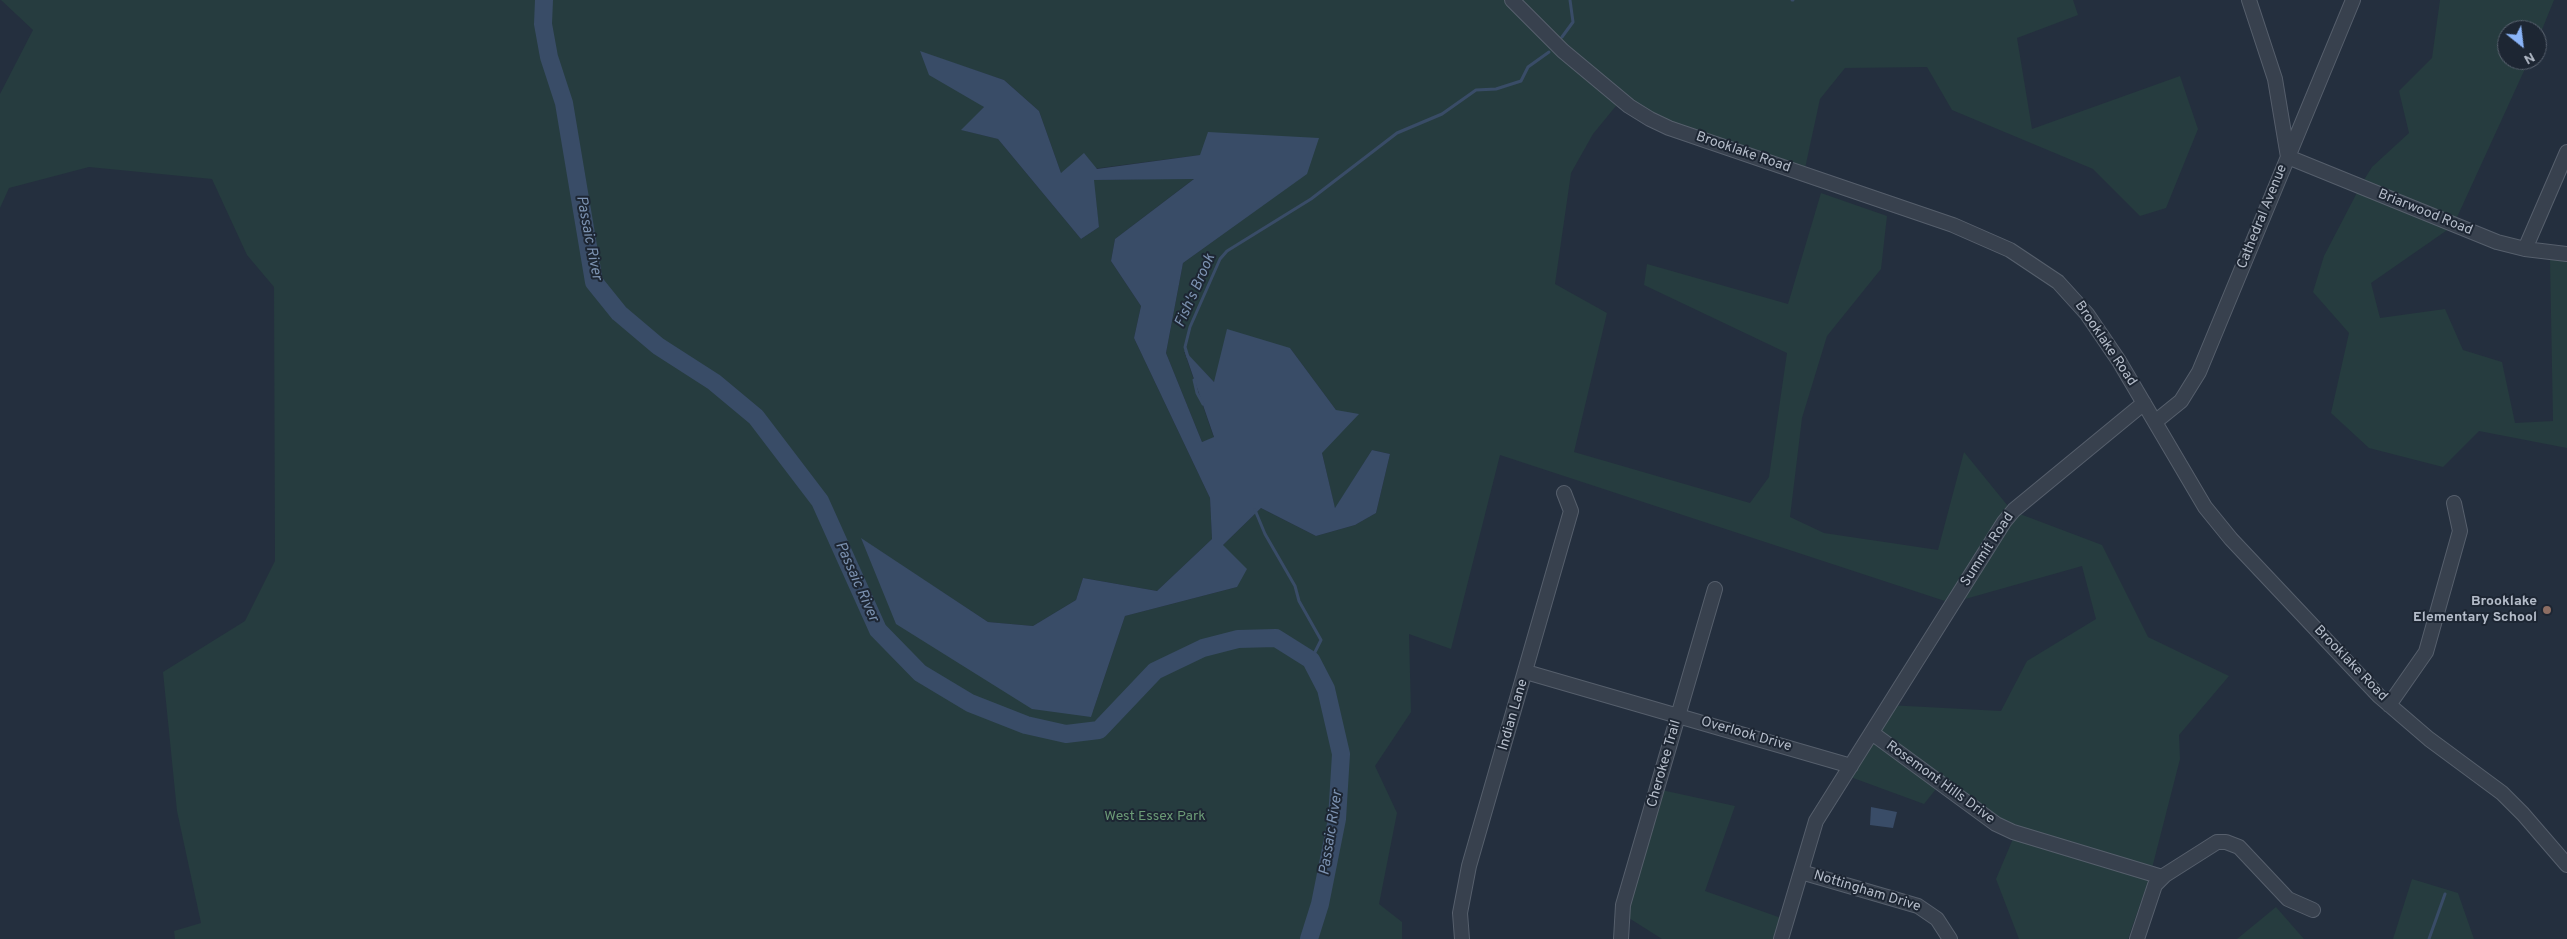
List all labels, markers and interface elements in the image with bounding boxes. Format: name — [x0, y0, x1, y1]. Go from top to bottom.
north arrow — [2497, 20, 2547, 70]
text: N — [2521, 48, 2538, 68]
street label: Brooklake Road — [1694, 129, 1792, 177]
street label: Cathedral Avenue — [2234, 162, 2292, 272]
street label: Briarwood Road — [2375, 186, 2475, 240]
water label: Passaic River — [571, 194, 605, 282]
water label: Fish's Brook — [1172, 252, 1220, 330]
street label: Brooklake Road — [2070, 298, 2140, 390]
street label: Summit Road — [1958, 510, 2018, 590]
water label: Passaic River — [830, 539, 882, 625]
place label: Brooklake Elementary School — [2413, 594, 2537, 626]
marker: Brooklake Elementary School — [2541, 604, 2553, 616]
street label: Brooklake Road — [2310, 623, 2390, 705]
street label: Indian Lane — [1496, 678, 1532, 752]
street label: Overlook Drive — [1699, 714, 1793, 756]
street label: Cherokee Trail — [1645, 718, 1685, 810]
street label: Rosemont Hills Drive — [1882, 738, 1998, 828]
water label: Passaic River — [1316, 789, 1348, 877]
park label: West Essex Park — [1104, 809, 1206, 825]
street label: Nottingham Drive — [1811, 868, 1923, 916]

